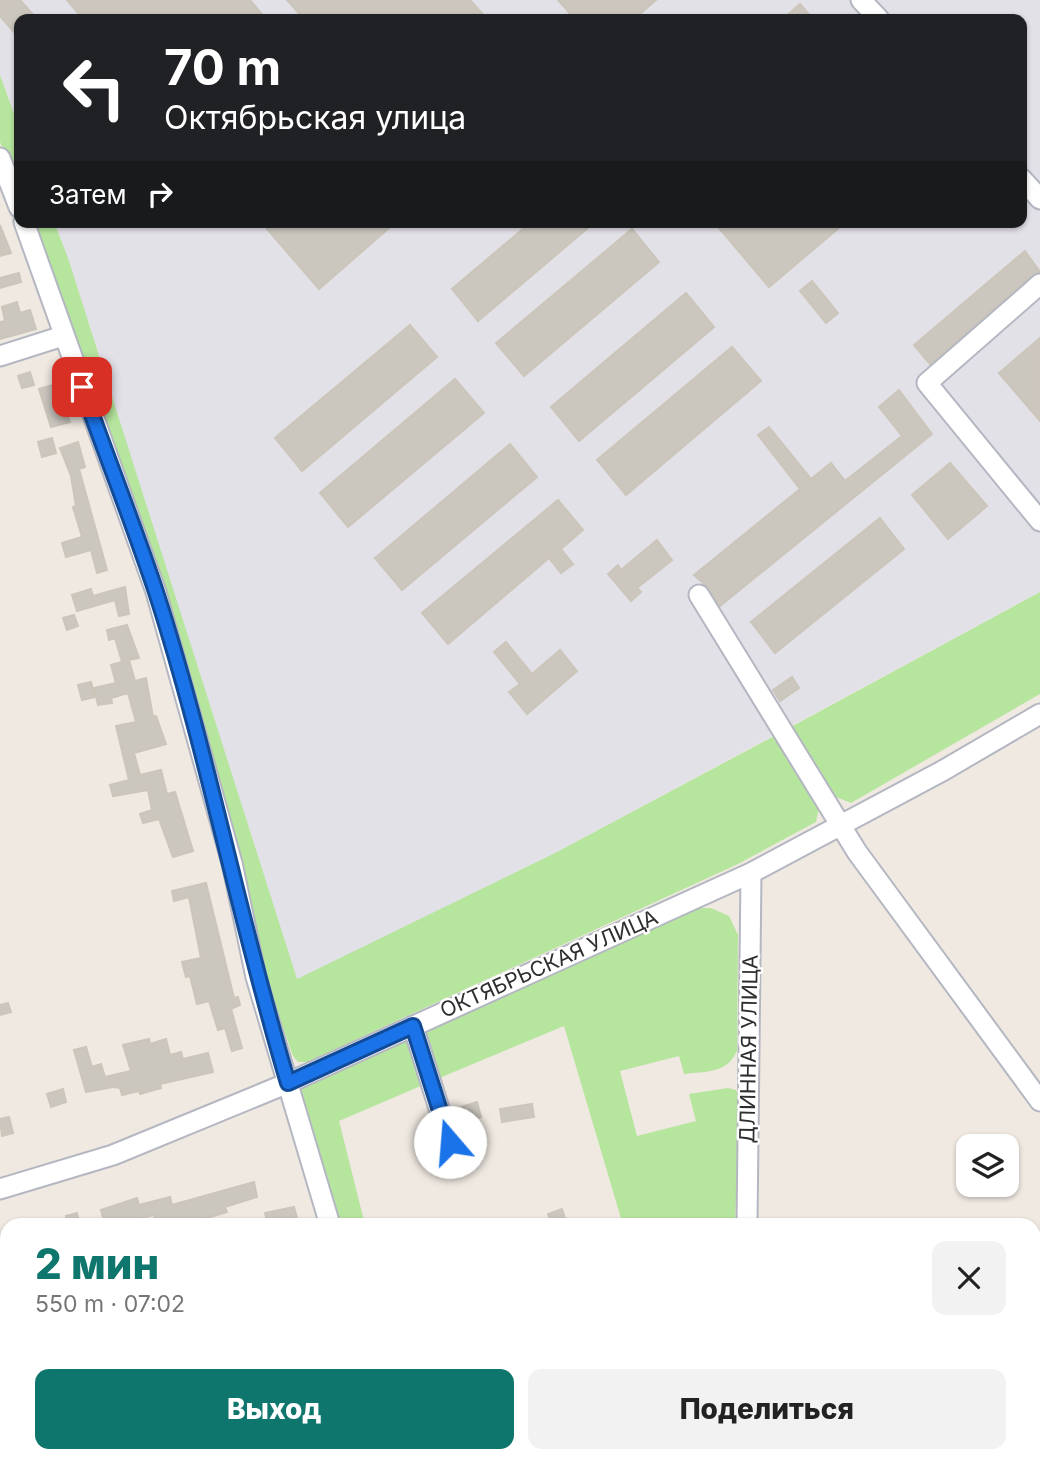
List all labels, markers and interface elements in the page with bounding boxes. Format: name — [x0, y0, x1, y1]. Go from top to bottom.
text: 70 m — [164, 38, 281, 97]
icon: left — [49, 42, 140, 133]
text: Октябрьская улица — [164, 98, 466, 137]
icon: right — [141, 175, 179, 213]
text: Затем — [49, 179, 127, 210]
pin — [52, 357, 112, 417]
icon: arrive — [63, 368, 101, 406]
street label: ОКТЯБРЬСКАЯ УЛИЦА — [436, 904, 661, 1023]
street label: ДЛИННАЯ УЛИЦА — [734, 954, 763, 1144]
position arrow — [413, 1105, 487, 1179]
map controls — [956, 1134, 1019, 1197]
button: layers — [956, 1134, 1019, 1197]
text: 2 мин — [35, 1238, 159, 1289]
button: close — [932, 1241, 1006, 1315]
text: 550 m · 07:02 — [35, 1290, 185, 1318]
button: Выход — [35, 1369, 514, 1449]
button: Поделиться — [528, 1369, 1006, 1449]

